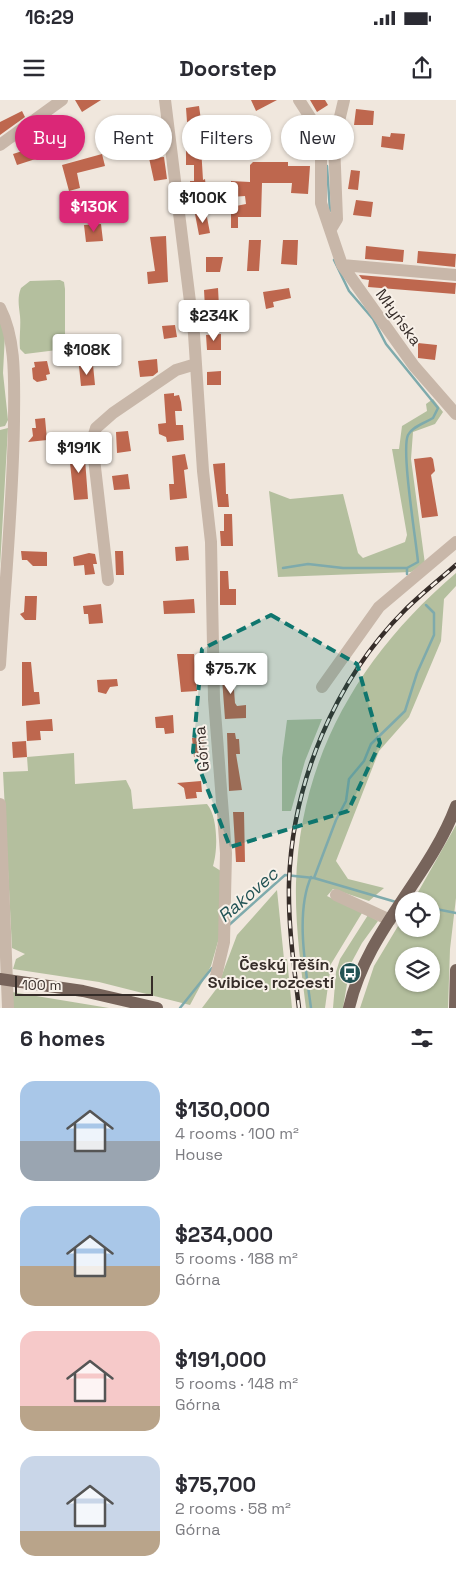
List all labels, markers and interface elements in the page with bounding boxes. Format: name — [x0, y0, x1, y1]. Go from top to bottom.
text: 16:29 — [25, 5, 74, 30]
icon: menu — [20, 54, 48, 82]
text: Doorstep — [179, 54, 277, 82]
icon: share — [408, 54, 436, 82]
chip: Buy — [15, 115, 85, 160]
chip: Rent — [95, 115, 172, 160]
chip: Filters — [182, 115, 271, 160]
chip: New — [281, 115, 354, 160]
pin: $100K — [168, 182, 238, 224]
text: $100K — [179, 187, 227, 208]
pin: $130K — [59, 190, 129, 233]
text: $130K — [70, 196, 118, 217]
street label: Młyńska — [371, 285, 426, 350]
pin: $234K — [179, 300, 249, 342]
text: $234K — [189, 305, 239, 326]
pin: $108K — [52, 334, 122, 376]
text: $108K — [64, 339, 110, 360]
pin: $191K — [44, 432, 114, 474]
text: $191K — [57, 437, 101, 458]
pin: $75.7K — [190, 652, 272, 695]
text: $75.7K — [205, 658, 257, 679]
street label: Górna — [189, 725, 214, 773]
water label: Rakovec — [213, 861, 283, 927]
map controls — [395, 892, 440, 992]
button: locate — [395, 892, 440, 937]
button: layers — [395, 947, 440, 992]
place label: Český Těšín, Svibice, rozcestí — [208, 954, 335, 993]
bus stop icon: Český Těšín, Svibice, rozcestí — [338, 961, 362, 985]
scale bar — [15, 973, 152, 996]
text: 100 m — [22, 976, 61, 994]
icon: filters — [408, 1024, 436, 1052]
text: 6 homes — [20, 1025, 105, 1052]
text: $130,000 — [175, 1096, 270, 1123]
icon: home — [60, 1101, 120, 1161]
text: 4 rooms · 100 m² — [175, 1123, 299, 1144]
text: House — [175, 1144, 223, 1165]
text: $234,000 — [175, 1221, 273, 1248]
icon: home — [60, 1226, 120, 1286]
text: 5 rooms · 188 m² — [175, 1248, 298, 1269]
text: Górna — [175, 1269, 221, 1290]
text: $191,000 — [175, 1346, 266, 1373]
icon: home — [60, 1351, 120, 1411]
text: 5 rooms · 148 m² — [175, 1373, 298, 1394]
text: Górna — [175, 1394, 221, 1415]
text: $75,700 — [175, 1471, 256, 1498]
icon: home — [60, 1476, 120, 1536]
text: 2 rooms · 58 m² — [175, 1498, 291, 1519]
text: Górna — [175, 1519, 221, 1540]

